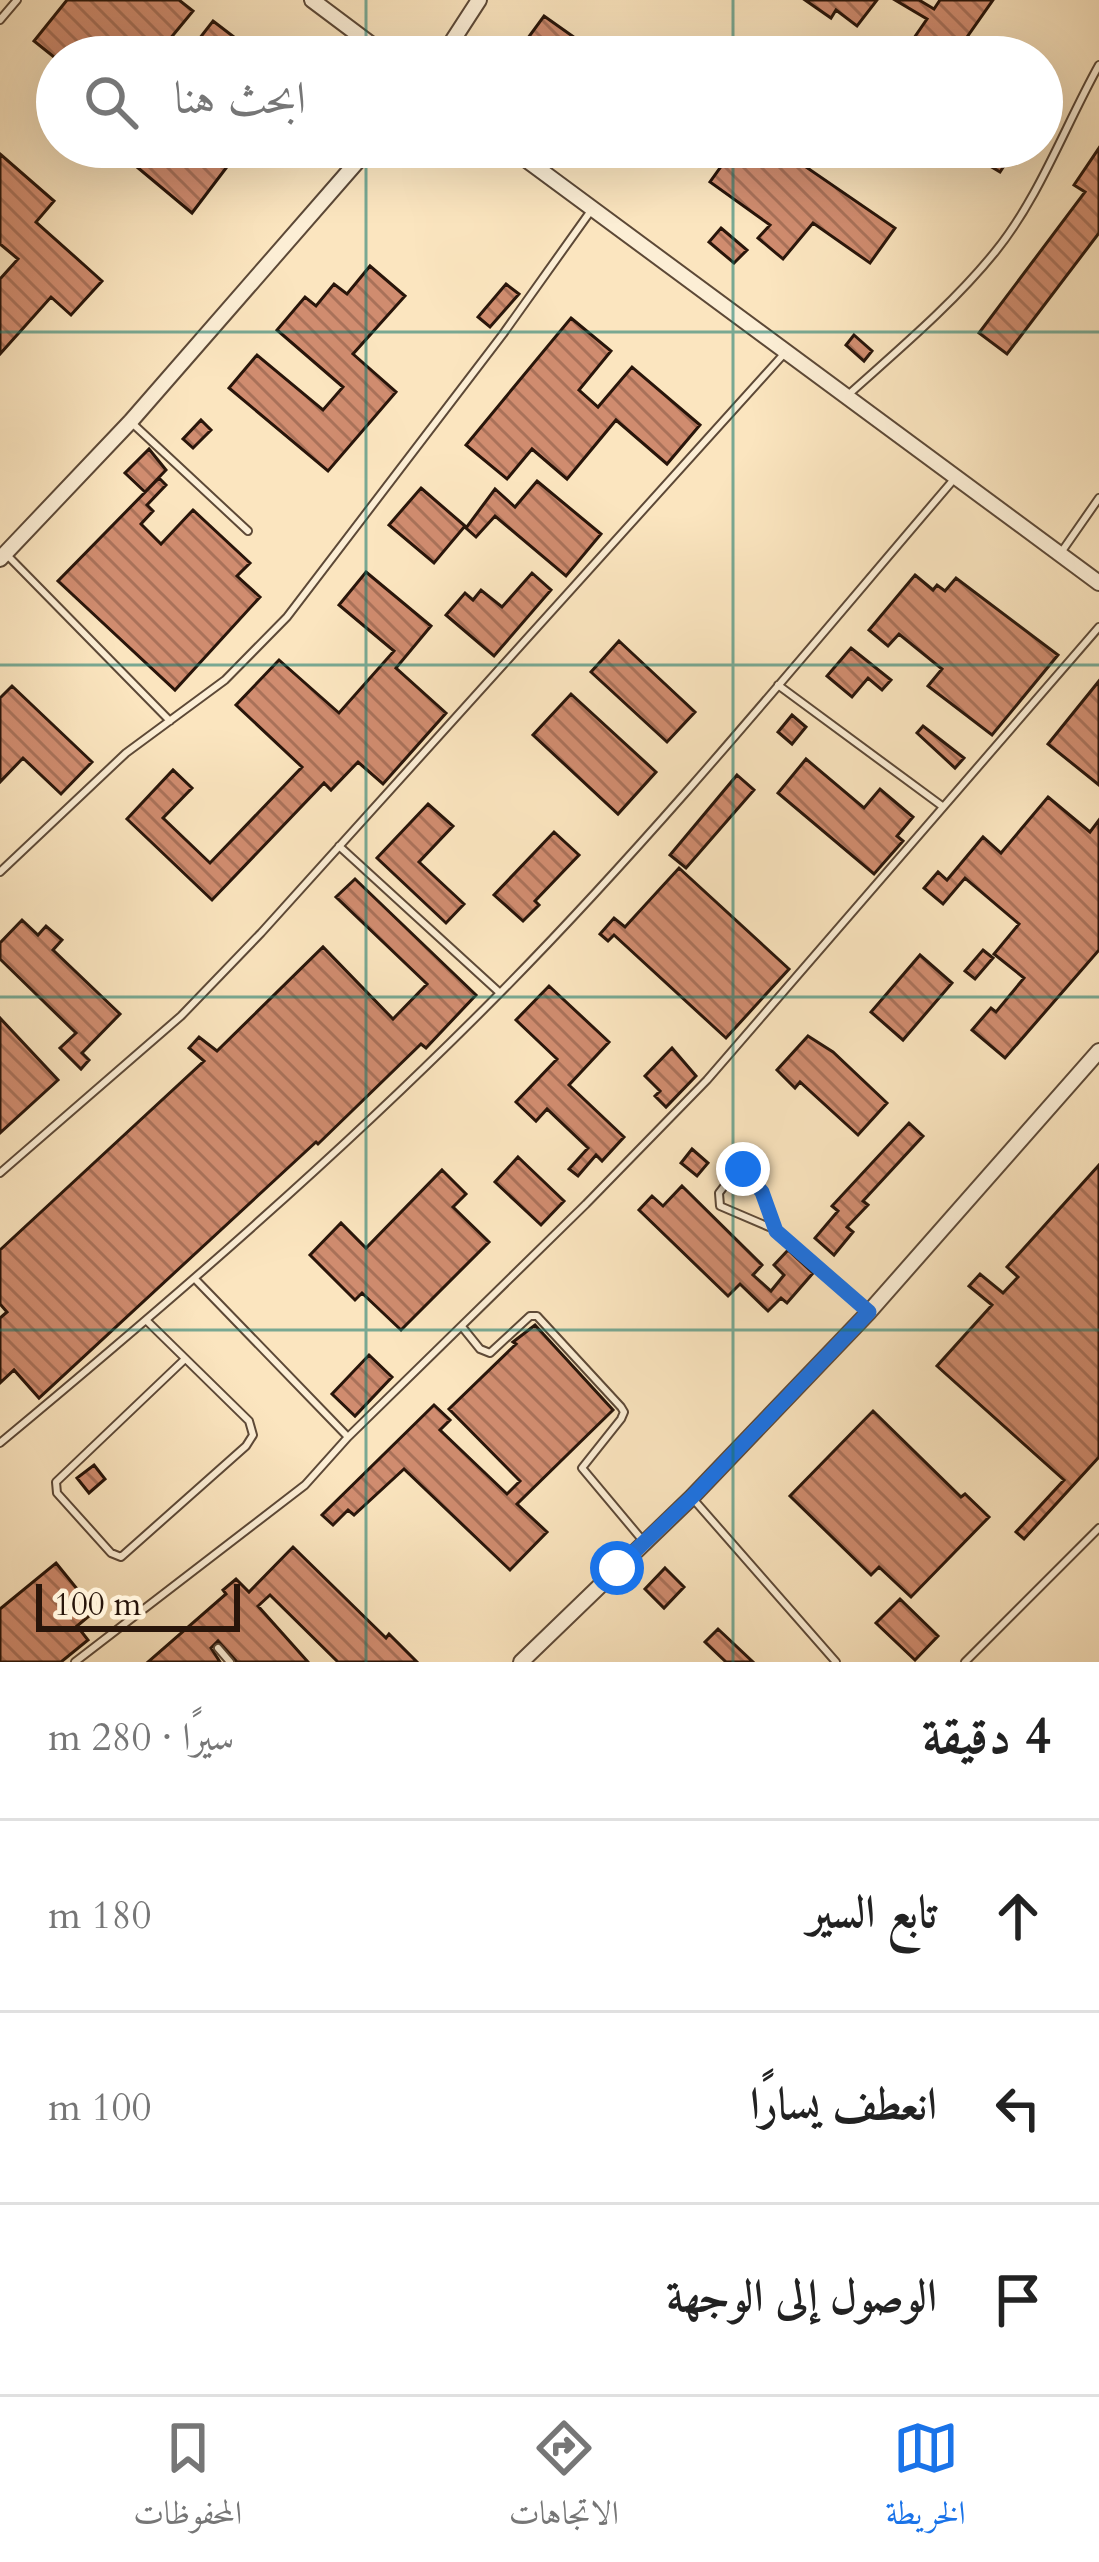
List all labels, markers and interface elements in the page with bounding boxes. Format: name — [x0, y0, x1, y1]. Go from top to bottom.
search box — [36, 36, 1063, 168]
text: ابحث هنا — [174, 68, 306, 129]
icon: search — [78, 69, 144, 135]
route end — [716, 1142, 770, 1196]
route start — [590, 1541, 644, 1595]
scale bar — [36, 1578, 240, 1631]
text: 100 m — [54, 1582, 141, 1627]
text: 4 دقيقة — [922, 1702, 1051, 1772]
text: سيرًا · 280 m — [48, 1711, 234, 1764]
text: تابع السير — [807, 1882, 937, 1943]
icon: ahead — [985, 1883, 1051, 1949]
text: 180 m — [48, 1889, 151, 1942]
text: انعطف يسارًا — [750, 2074, 937, 2135]
icon: left — [985, 2075, 1051, 2141]
text: 100 m — [48, 2081, 151, 2134]
text: الوصول إلى الوجهة — [666, 2266, 937, 2327]
icon: arrive — [985, 2267, 1051, 2333]
tab: المحفوظات — [133, 2415, 242, 2545]
tab: الاتجاهات — [509, 2415, 619, 2545]
tab: الخريطة — [885, 2415, 966, 2545]

